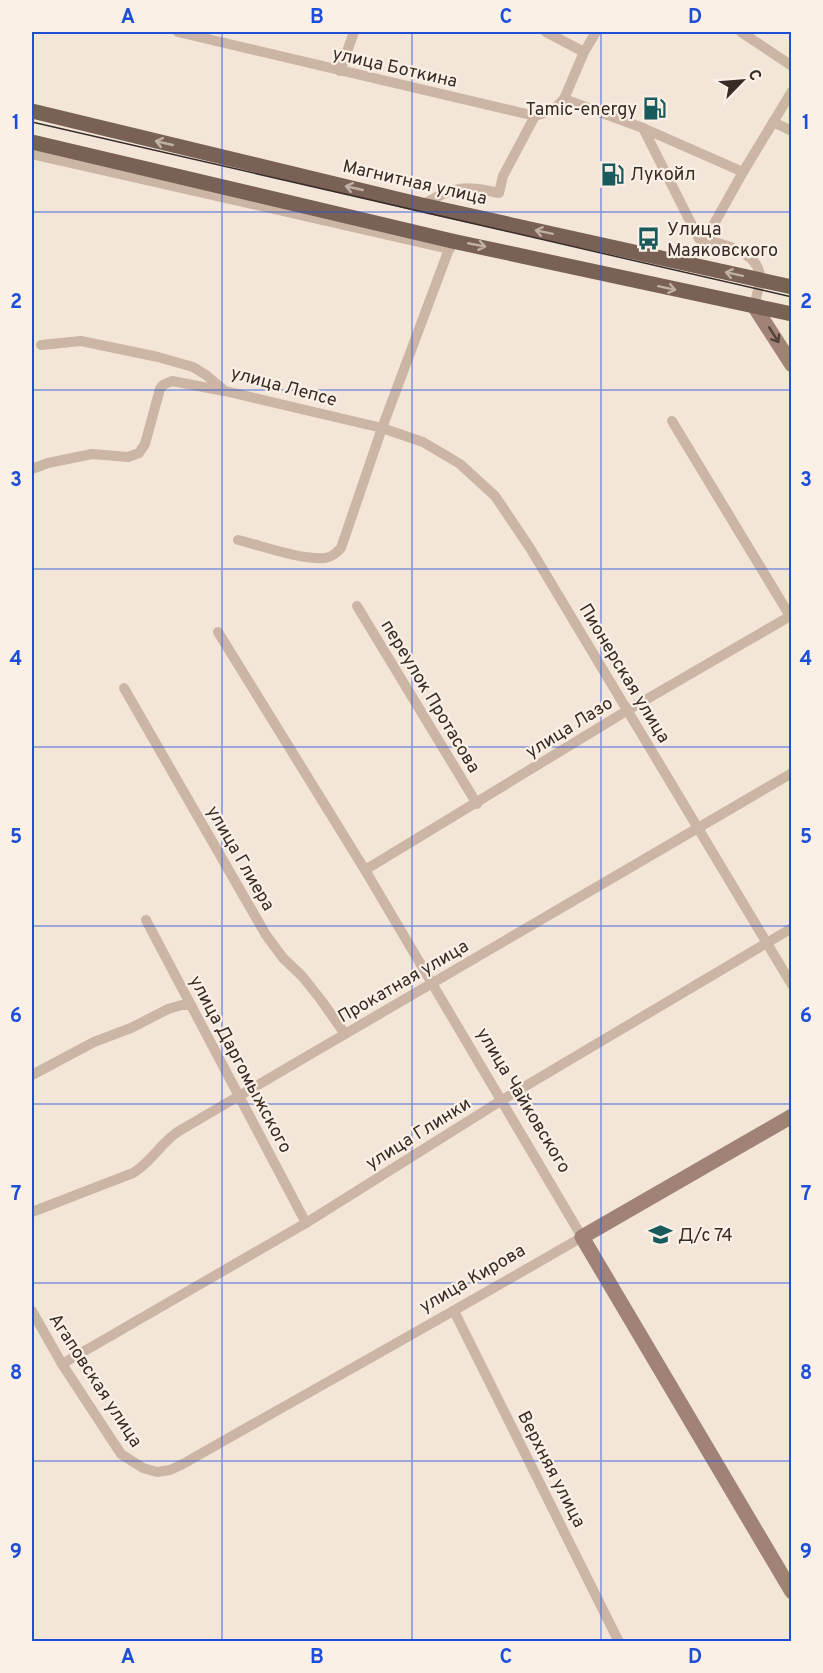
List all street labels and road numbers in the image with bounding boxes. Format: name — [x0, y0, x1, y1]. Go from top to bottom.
street label: улица Боткина — [330, 43, 459, 94]
street label: Магнитная улица — [340, 156, 489, 211]
street label: улица Лепсе — [228, 362, 339, 413]
street label: Пионерская улица — [573, 600, 675, 748]
street label: переулок Протасова — [375, 616, 485, 778]
street label: улица Лазо — [522, 692, 618, 764]
street label: улица Глиера — [200, 802, 279, 915]
street label: Прокатная улица — [334, 936, 473, 1029]
street label: улица Даргомыжского — [183, 972, 296, 1157]
street label: улица Чайковского — [470, 1024, 575, 1178]
street label: улица Глинки — [362, 1093, 476, 1176]
street label: улица Кирова — [416, 1240, 530, 1319]
street label: Агаповская улица — [43, 1309, 147, 1452]
street label: Верхняя улица — [511, 1407, 590, 1532]

